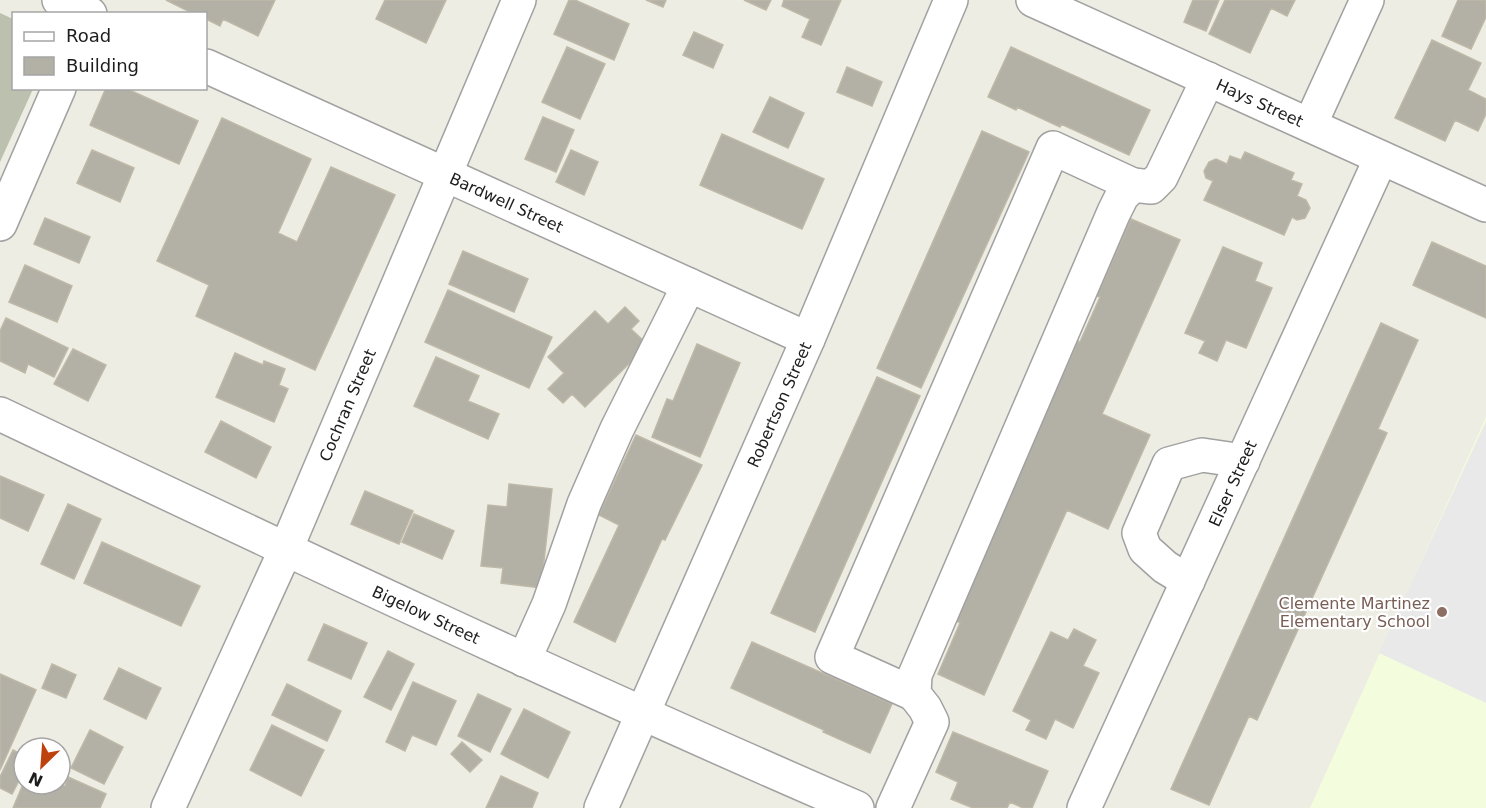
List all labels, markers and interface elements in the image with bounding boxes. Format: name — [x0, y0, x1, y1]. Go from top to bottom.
legend — [12, 12, 207, 90]
text: Road — [66, 25, 111, 46]
text: Building — [66, 55, 139, 76]
street label: Hays Street — [1213, 75, 1306, 131]
street label: Bardwell Street — [446, 169, 566, 237]
street label: Robertson Street — [744, 339, 815, 470]
street label: Cochran Street — [315, 346, 380, 464]
street label: Elser Street — [1205, 437, 1261, 530]
street label: Bigelow Street — [369, 582, 483, 648]
place label: Clemente Martinez Elementary School — [1278, 594, 1430, 631]
marker: Clemente Martinez Elementary School — [1435, 605, 1449, 619]
north arrow — [12, 736, 72, 796]
text: N — [26, 768, 46, 791]

